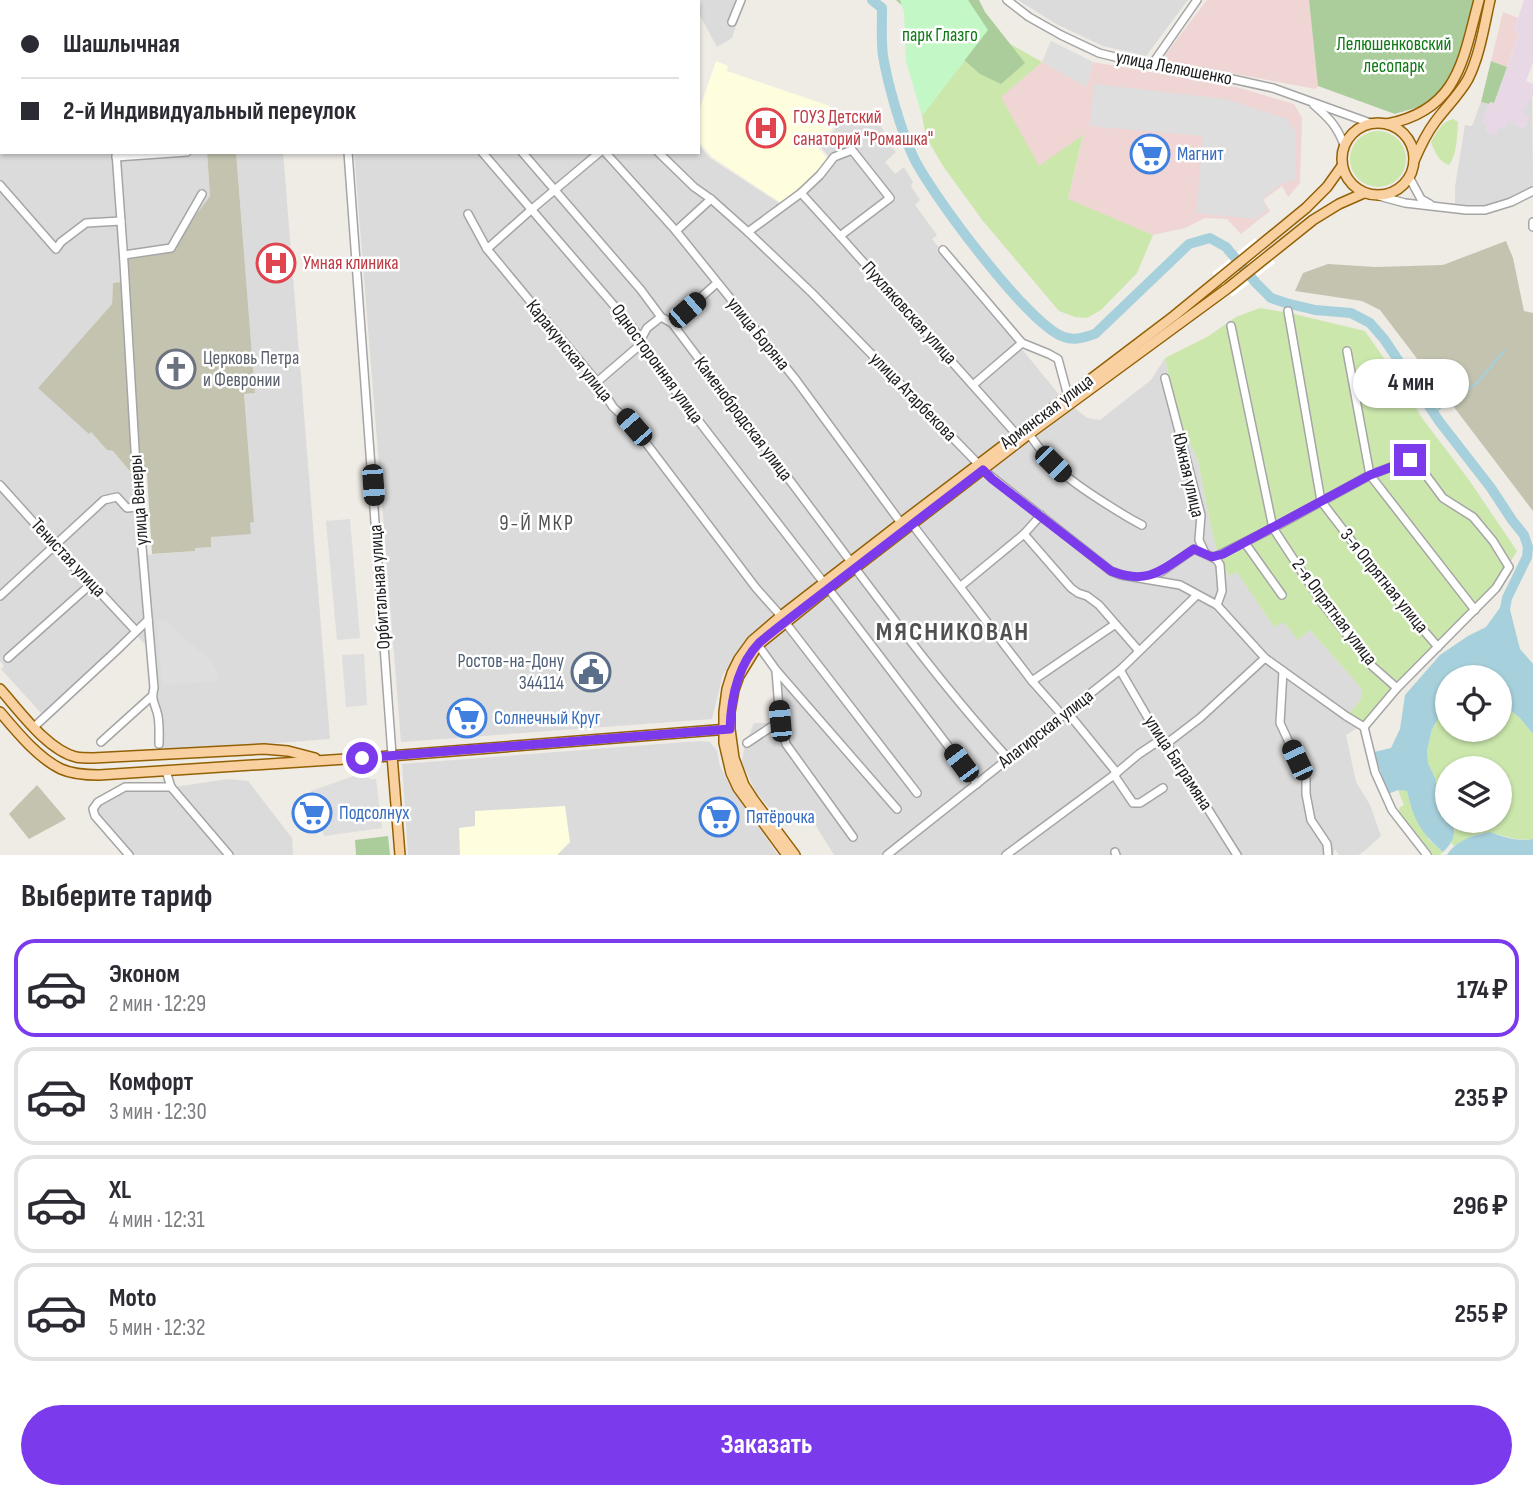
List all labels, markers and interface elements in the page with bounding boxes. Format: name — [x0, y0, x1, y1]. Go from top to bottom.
park label: парк Глазго — [902, 24, 978, 47]
text: Шашлычная — [63, 29, 180, 60]
park label: Лелюшенковский лесопарк — [1337, 33, 1451, 78]
street label: улица Лелюшенко — [1114, 45, 1234, 91]
text: 2-й Индивидуальный переулок — [63, 96, 356, 127]
place label: ГОУЗ Детский санаторий "Ромашка" — [793, 106, 933, 151]
hospital icon: ГОУЗ Детский санаторий "Ромашка" — [745, 107, 787, 149]
supermarket icon: Магнит — [1129, 133, 1171, 175]
place label: Магнит — [1177, 143, 1224, 166]
hospital icon: Умная клиника — [255, 242, 297, 284]
place label: Умная клиника — [303, 252, 399, 275]
street label: Пухляковская улица — [857, 257, 961, 369]
car — [665, 288, 710, 332]
street label: улица Боряна — [722, 293, 794, 375]
street label: Каракумская улица — [521, 295, 617, 407]
street label: Односторонняя улица — [606, 300, 708, 428]
place label: Церковь Петра и Февронии — [203, 347, 299, 392]
church icon: Церковь Петра и Февронии — [155, 348, 197, 390]
street label: улица Атарбекова — [865, 348, 961, 446]
street label: Каменобродская улица — [689, 352, 797, 486]
callout: 4 мин — [1352, 358, 1468, 407]
street label: Армянская улица — [995, 369, 1098, 455]
text: 4 мин — [1388, 369, 1434, 397]
car — [613, 404, 656, 450]
street label: Южная улица — [1167, 430, 1209, 520]
car — [1031, 442, 1076, 486]
route end — [1394, 444, 1426, 476]
street label: улица Венеры — [124, 454, 154, 546]
car — [362, 463, 385, 507]
district label: 9-Й МКР — [499, 511, 575, 536]
street label: Тенистая улица — [26, 514, 110, 602]
street label: Орбитальная улица — [364, 524, 396, 650]
street label: 3-я Опрятная улица — [1335, 524, 1433, 638]
street label: 2-я Опрятная улица — [1286, 554, 1382, 670]
district label: МЯСНИКОВАН — [876, 617, 1030, 648]
place label: Ростов-на-Дону 344114 — [457, 650, 565, 695]
public building icon: Ростов-на-Дону 344114 — [570, 651, 612, 693]
map controls — [1435, 665, 1512, 833]
button: locate — [1435, 665, 1512, 742]
street label: Алагирская улица — [993, 685, 1098, 774]
supermarket icon: Солнечный Круг — [446, 697, 488, 739]
car — [768, 699, 793, 743]
place label: Солнечный Круг — [494, 707, 601, 730]
street label: улица Баграмяна — [1139, 711, 1217, 815]
car — [1279, 737, 1316, 783]
car — [940, 740, 983, 786]
route start — [346, 742, 378, 774]
button: layers — [1435, 756, 1512, 833]
supermarket icon: Подсолнух — [291, 792, 333, 834]
supermarket icon: Пятёрочка — [698, 796, 740, 838]
place label: Подсолнух — [339, 802, 409, 825]
place label: Пятёрочка — [746, 806, 815, 829]
text: Выберите тариф — [21, 877, 212, 916]
icon: car — [25, 957, 88, 1020]
text: Эконом — [109, 959, 180, 990]
text: 174 ₽ — [1457, 975, 1508, 1006]
text: 2 мин · 12:29 — [109, 990, 206, 1018]
icon: car — [25, 1065, 88, 1128]
text: Комфорт — [109, 1067, 193, 1098]
text: 235 ₽ — [1454, 1083, 1508, 1114]
text: 3 мин · 12:30 — [109, 1098, 207, 1126]
icon: car — [25, 1173, 88, 1236]
text: XL — [109, 1175, 131, 1206]
text: 296 ₽ — [1453, 1191, 1508, 1222]
text: 4 мин · 12:31 — [109, 1206, 204, 1234]
icon: car — [25, 1281, 88, 1344]
text: Moto — [109, 1283, 157, 1314]
text: 255 ₽ — [1455, 1299, 1508, 1330]
text: 5 мин · 12:32 — [109, 1314, 206, 1342]
button: Заказать — [21, 1405, 1512, 1485]

